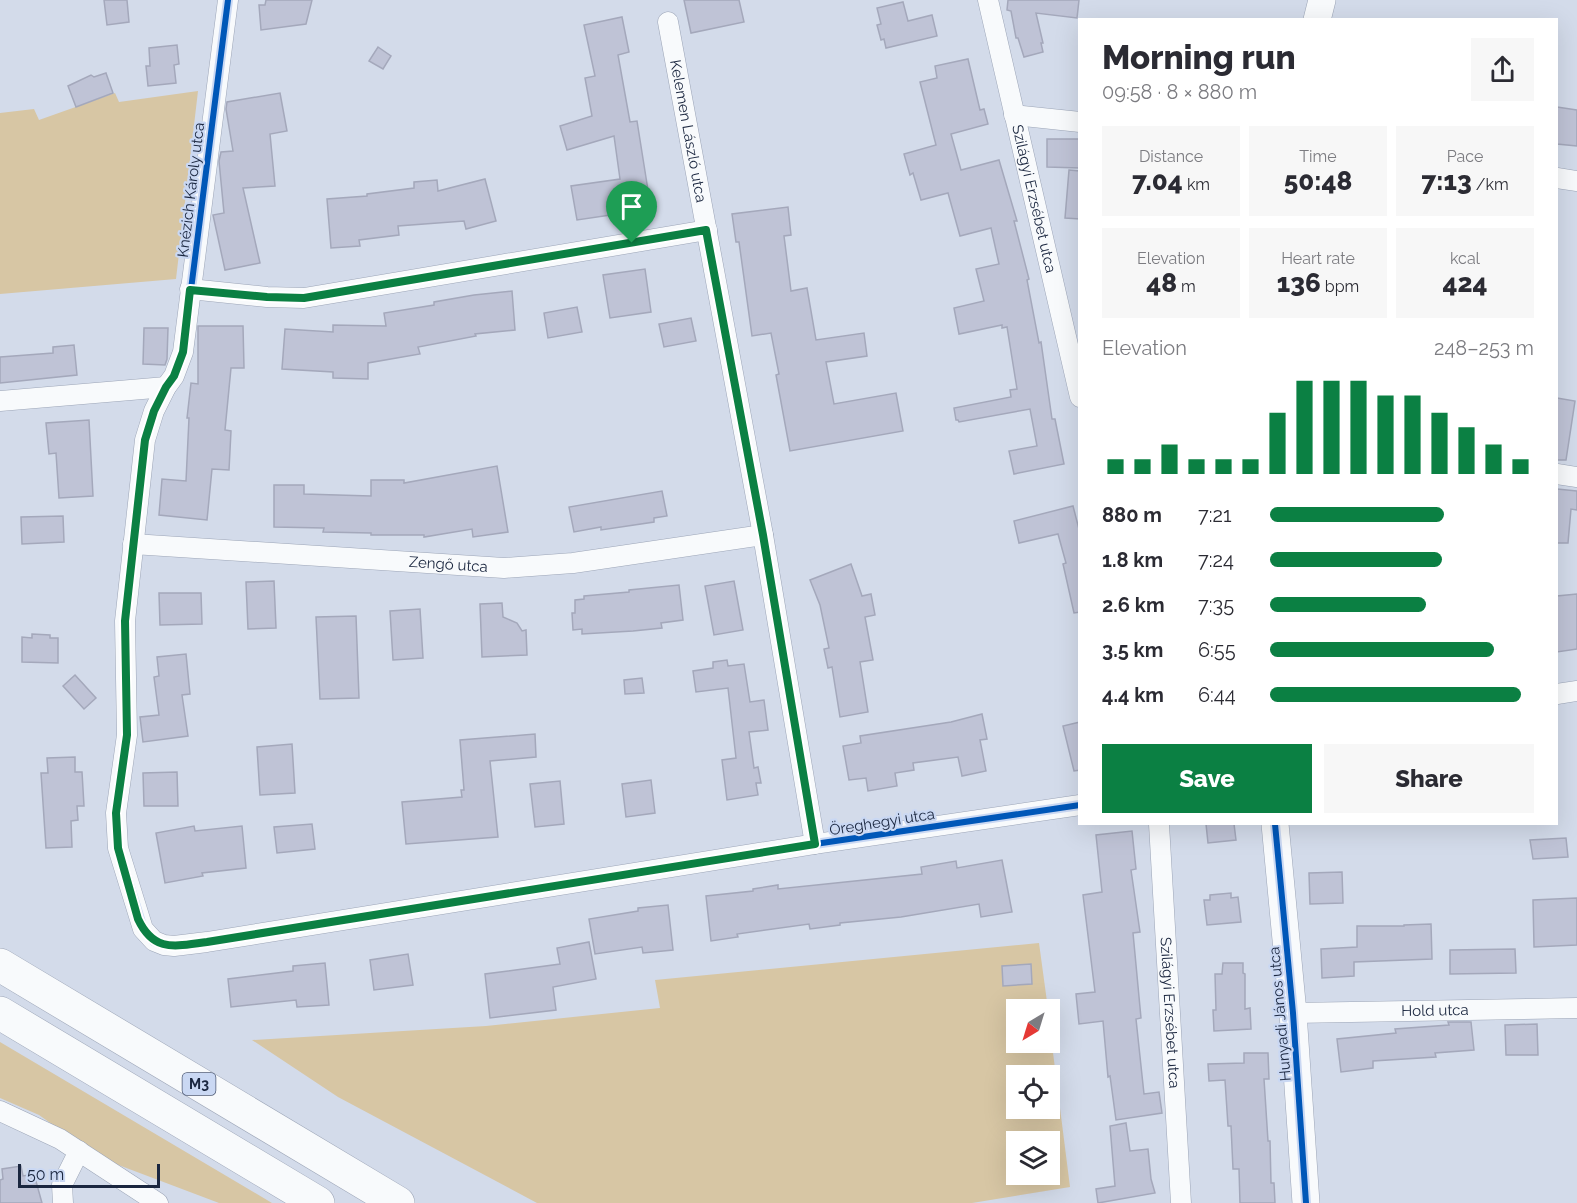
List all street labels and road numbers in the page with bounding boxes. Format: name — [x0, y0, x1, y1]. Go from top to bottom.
street label: Kelemen László utca — [666, 58, 710, 204]
street label: Knézich Károly utca — [174, 121, 208, 259]
street label: Szilágyi Erzsébet utca — [1008, 123, 1060, 275]
street label: Zengő utca — [408, 553, 488, 576]
street label: Öreghegyi utca — [828, 804, 936, 839]
street label: Szilágyi Erzsébet utca — [1157, 937, 1183, 1089]
street label: Hunyadi János utca — [1265, 946, 1295, 1082]
street label: Hold utca — [1401, 1001, 1469, 1020]
road number: M3 — [182, 1073, 216, 1095]

